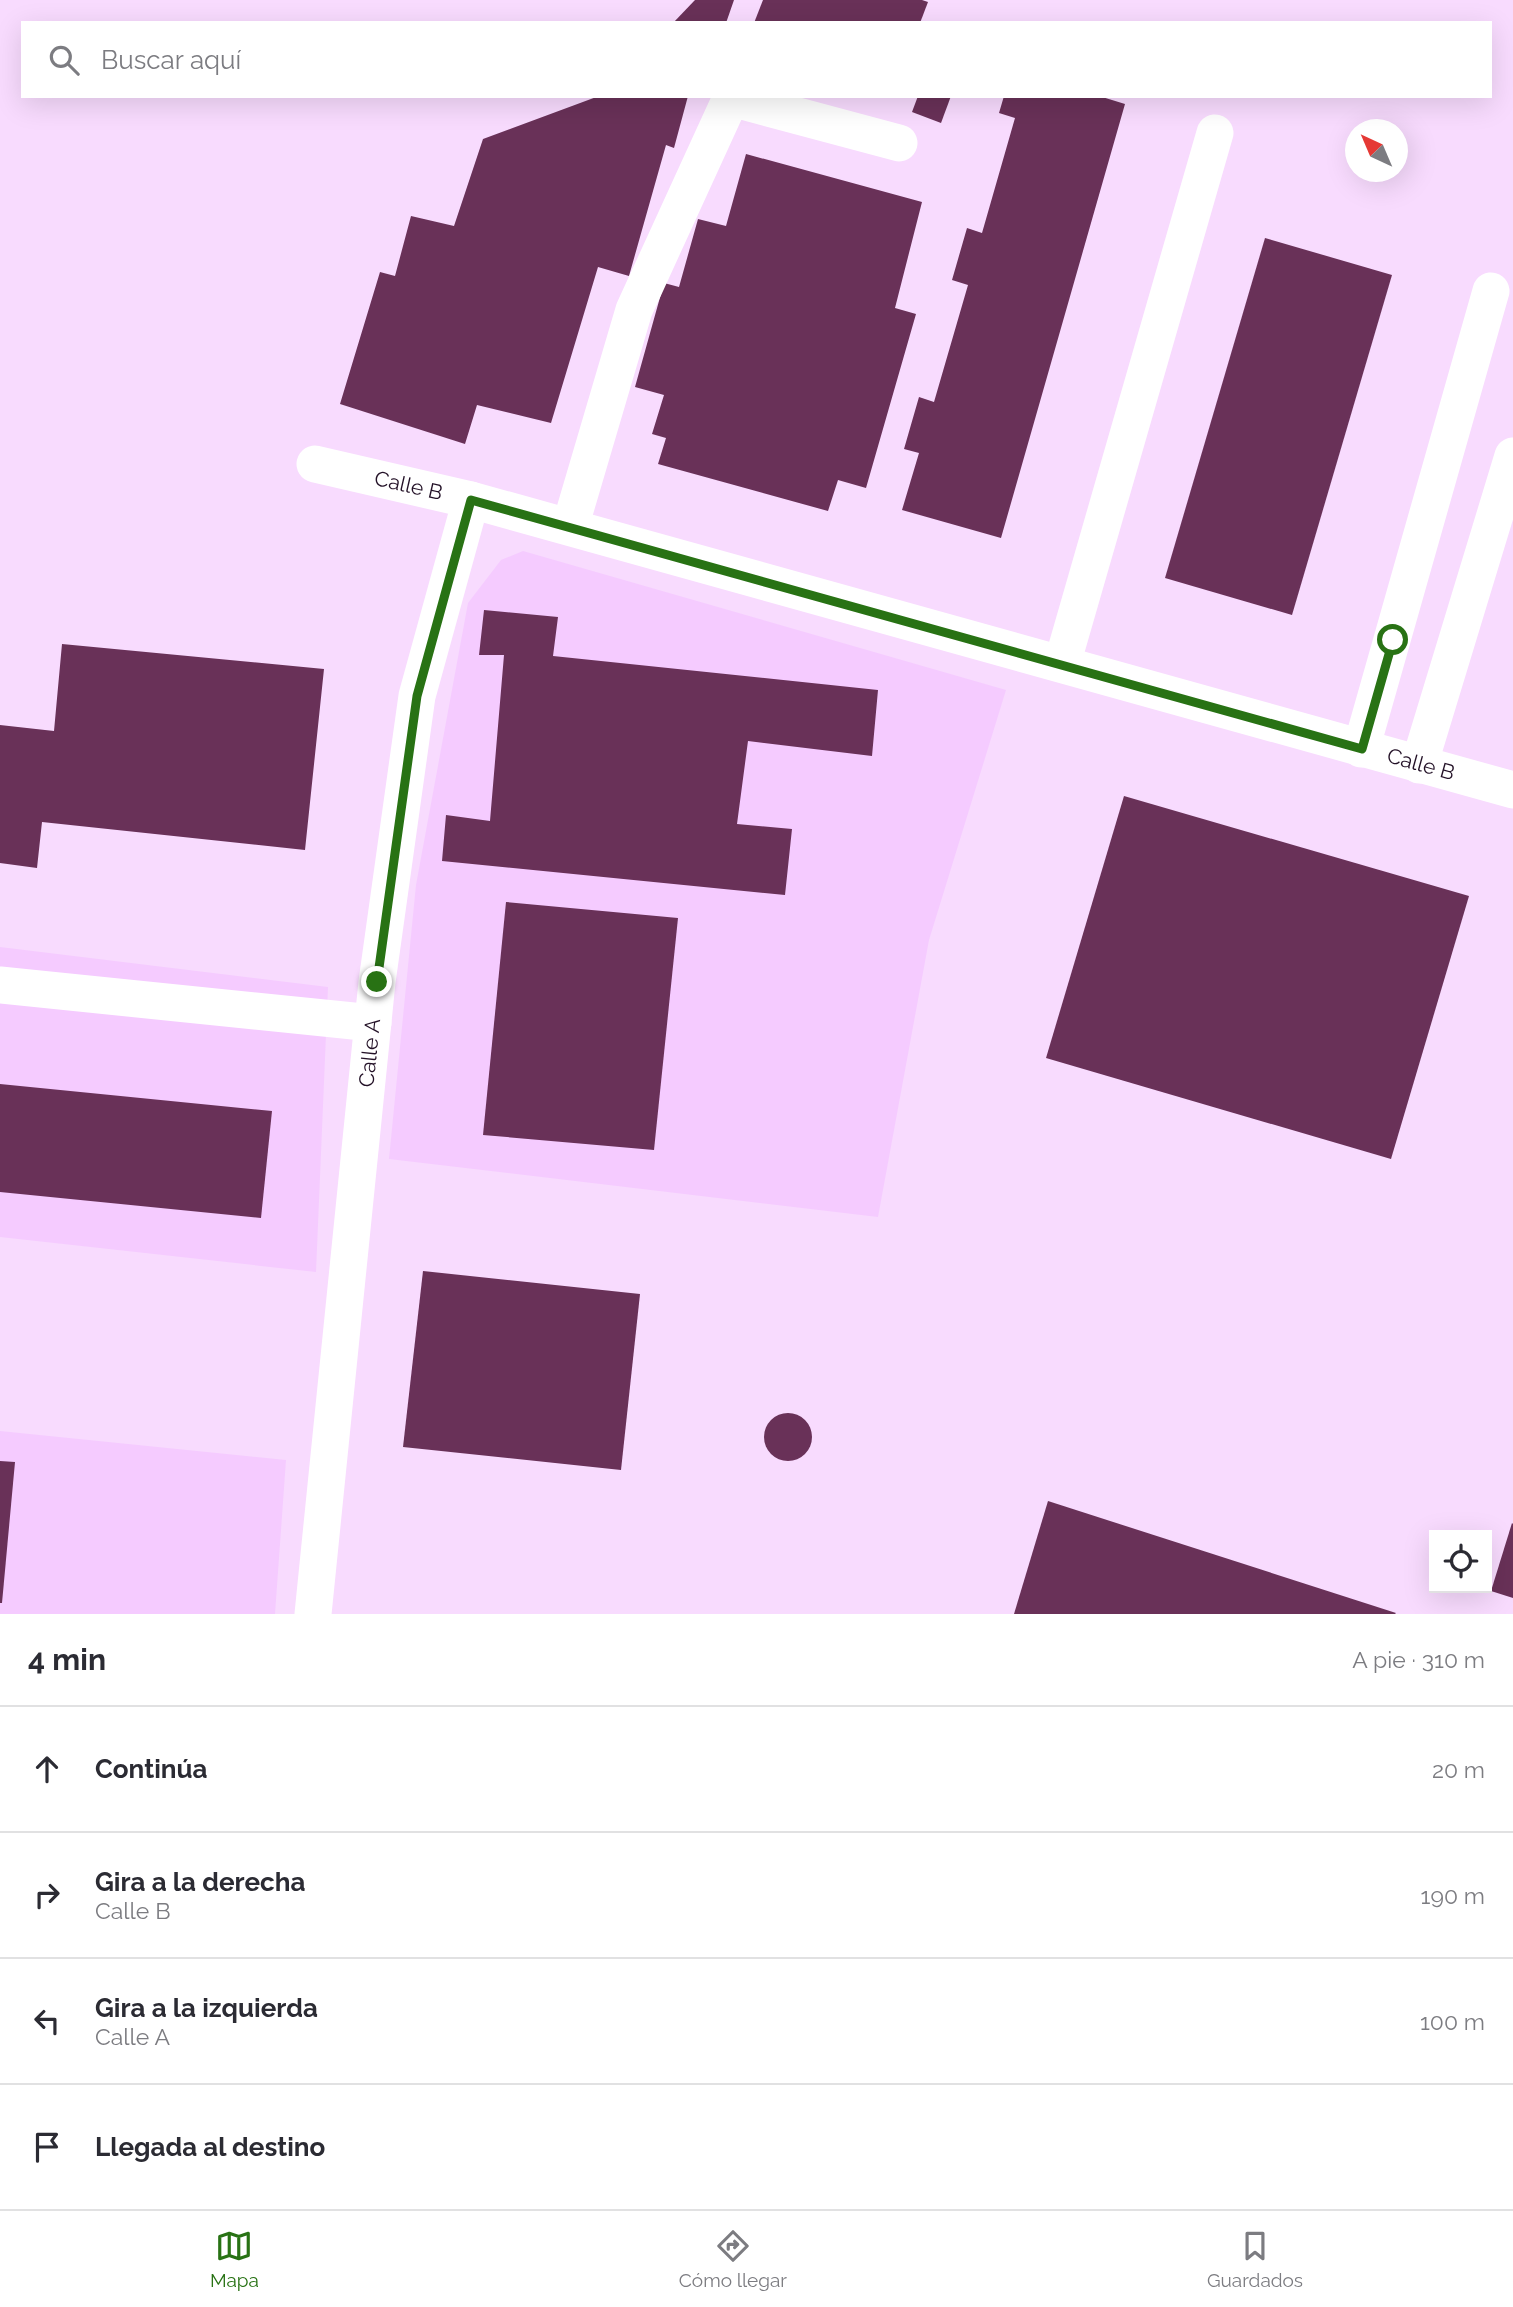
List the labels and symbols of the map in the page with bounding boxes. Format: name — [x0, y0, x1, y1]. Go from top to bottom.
north arrow — [1345, 119, 1408, 182]
street label: Calle B — [372, 465, 445, 505]
route start — [1377, 624, 1408, 655]
street label: Calle B — [1384, 743, 1458, 785]
route end — [361, 966, 392, 997]
street label: Calle A — [353, 1017, 385, 1088]

